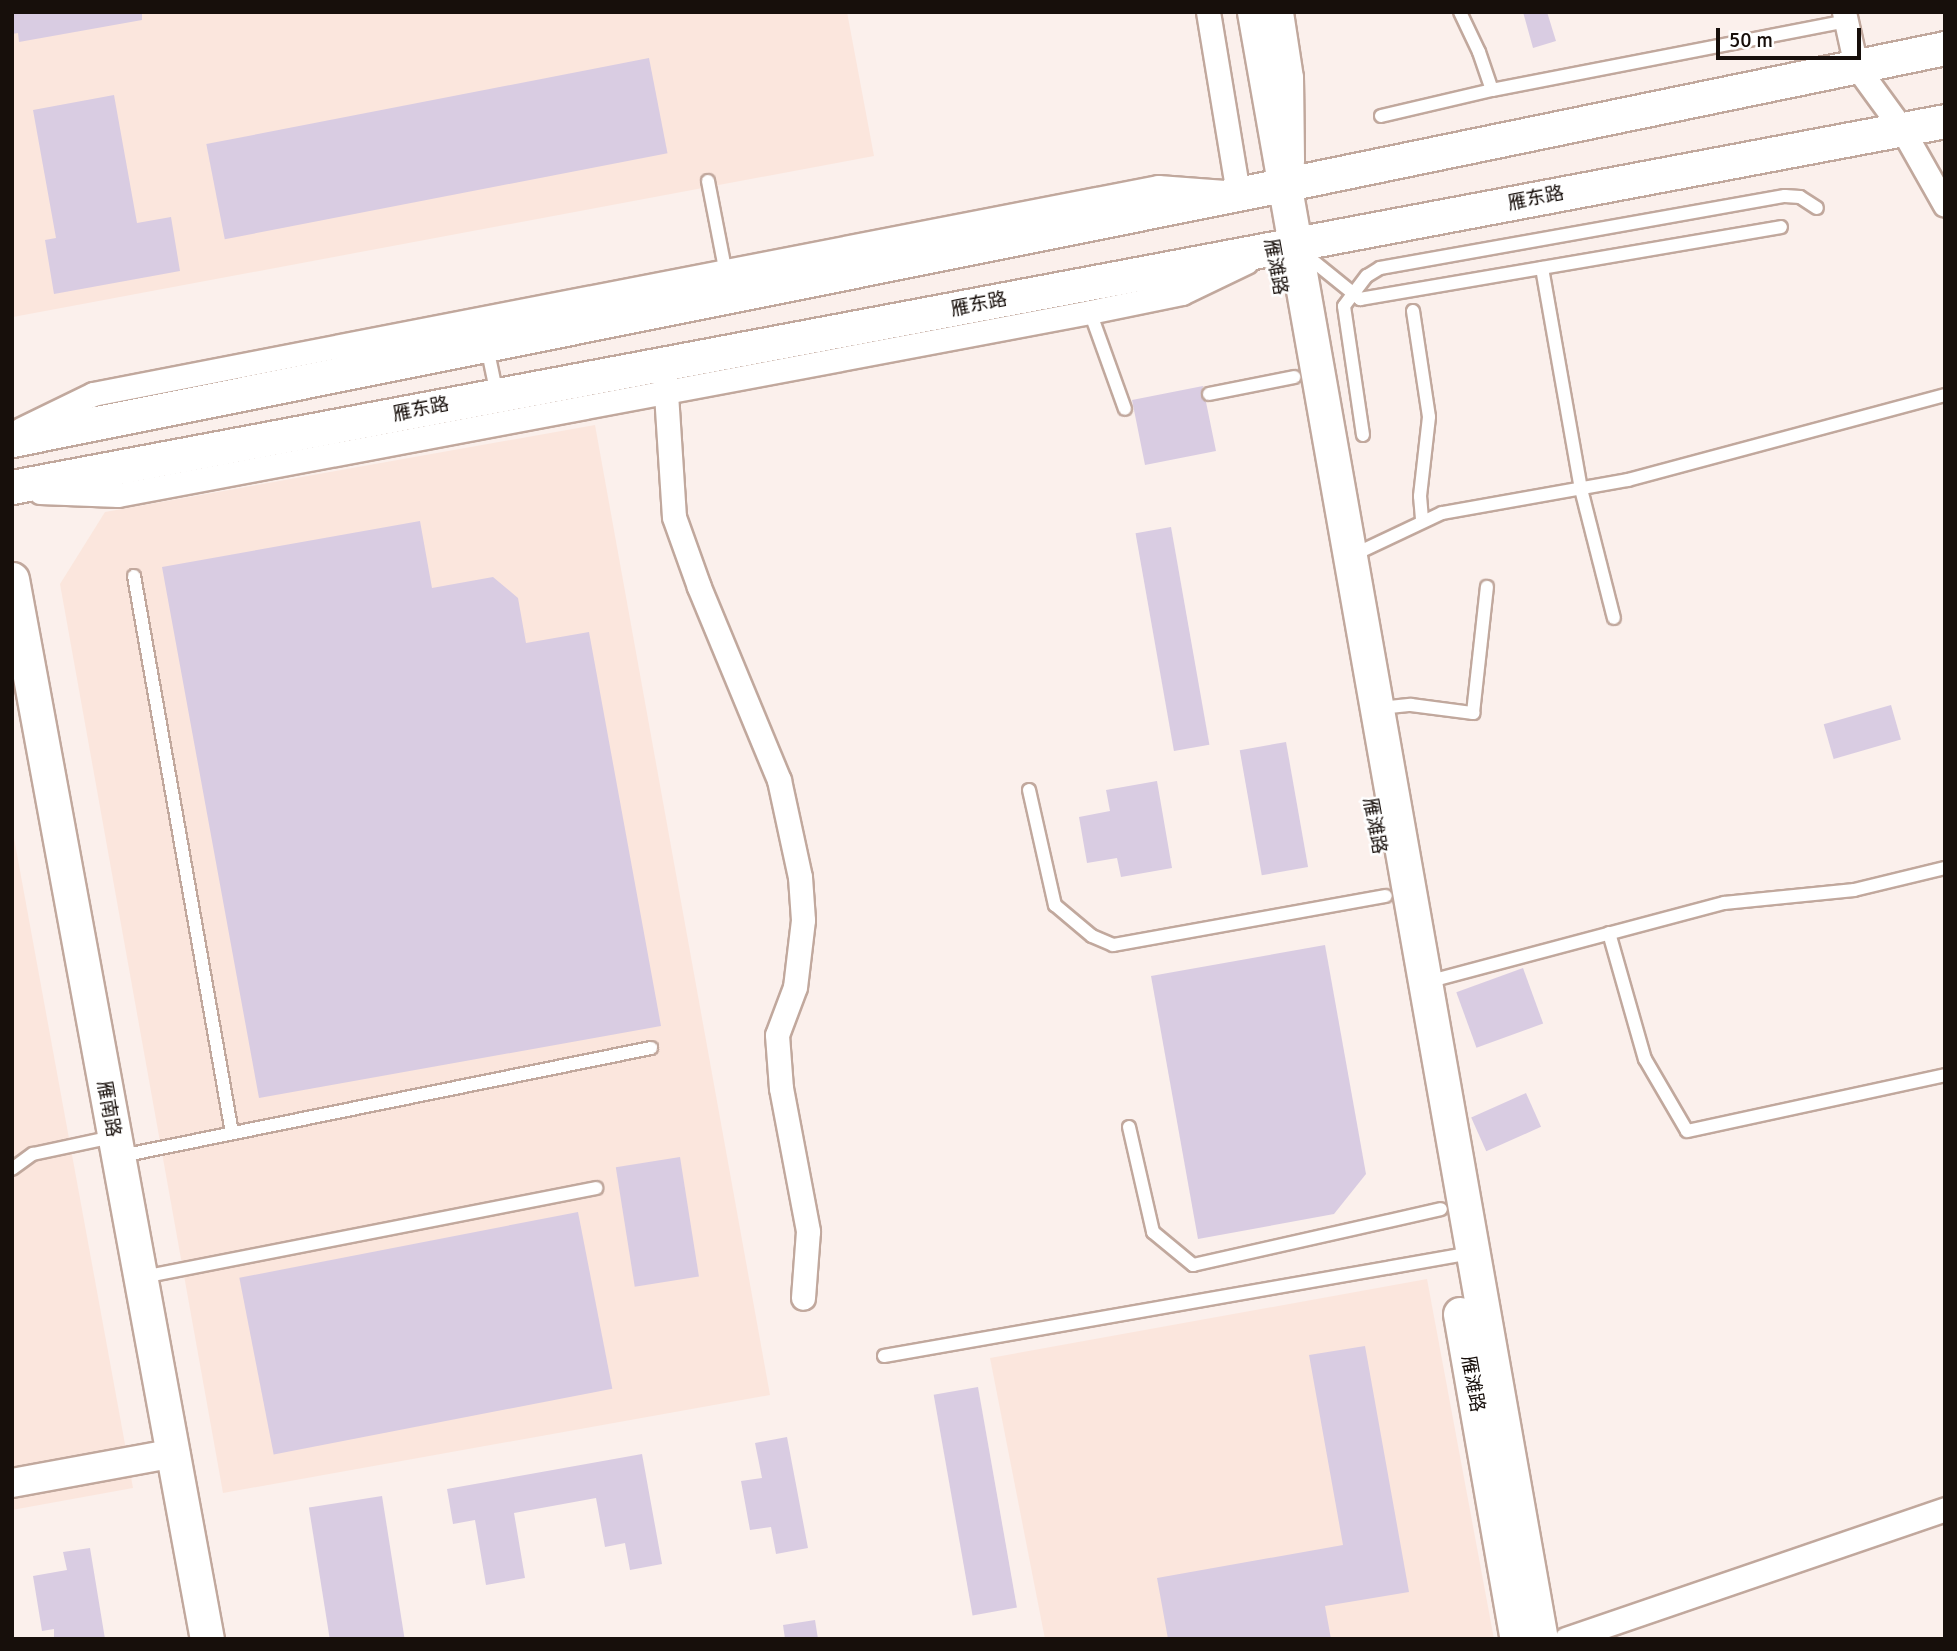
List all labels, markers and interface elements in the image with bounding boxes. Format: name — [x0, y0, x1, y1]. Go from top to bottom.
scale bar — [1719, 14, 1864, 58]
text: 50 m — [1729, 27, 1773, 53]
street label: 雁东路 — [1506, 182, 1566, 216]
street label: 雁滩路 — [1259, 237, 1291, 297]
street label: 雁东路 — [949, 288, 1009, 322]
street label: 雁东路 — [391, 393, 451, 427]
street label: 雁滩路 — [1358, 796, 1390, 856]
street label: 雁南路 — [92, 1079, 124, 1139]
street label: 雁滩路 — [1456, 1354, 1488, 1414]

